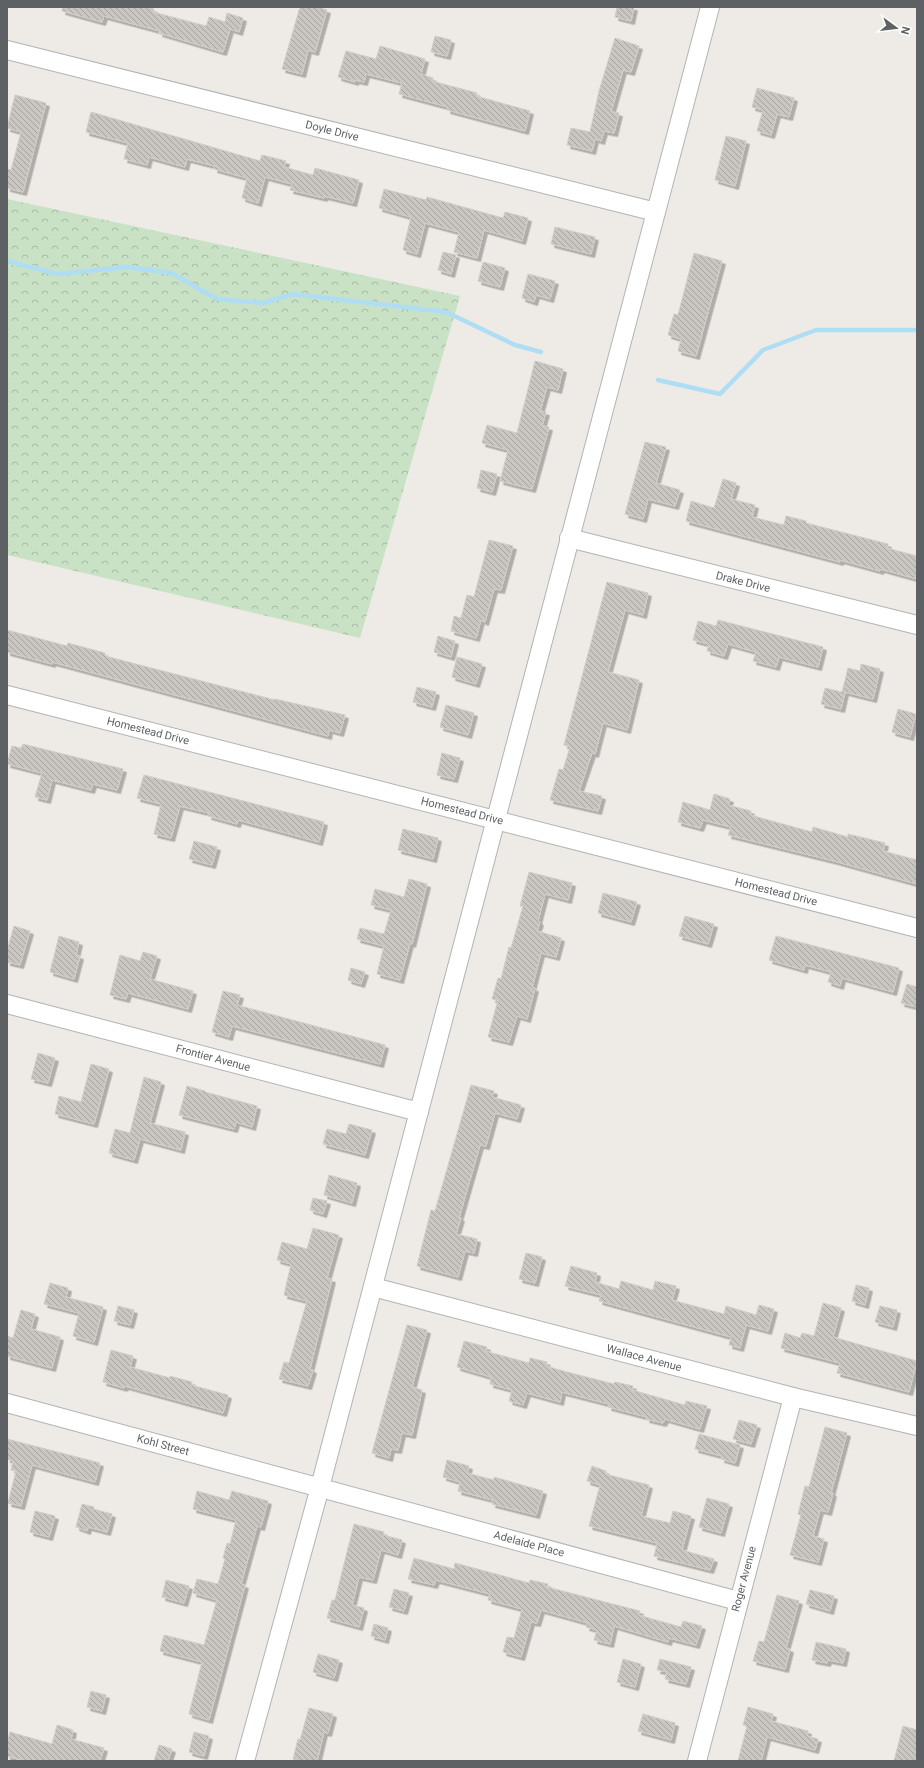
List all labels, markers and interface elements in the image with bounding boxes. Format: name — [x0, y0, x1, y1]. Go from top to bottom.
north arrow — [876, 8, 916, 48]
text: N — [898, 25, 912, 36]
street label: Doyle Drive — [304, 118, 360, 144]
street label: Drake Drive — [715, 569, 772, 595]
street label: Homestead Drive — [106, 714, 191, 748]
street label: Homestead Drive — [420, 794, 505, 828]
street label: Homestead Drive — [734, 875, 819, 909]
street label: Frontier Avenue — [174, 1042, 252, 1074]
street label: Wallace Avenue — [605, 1342, 683, 1374]
street label: Kohl Street — [135, 1432, 191, 1458]
street label: Adelaide Place — [492, 1528, 566, 1560]
street label: Roger Avenue — [729, 1545, 759, 1613]

